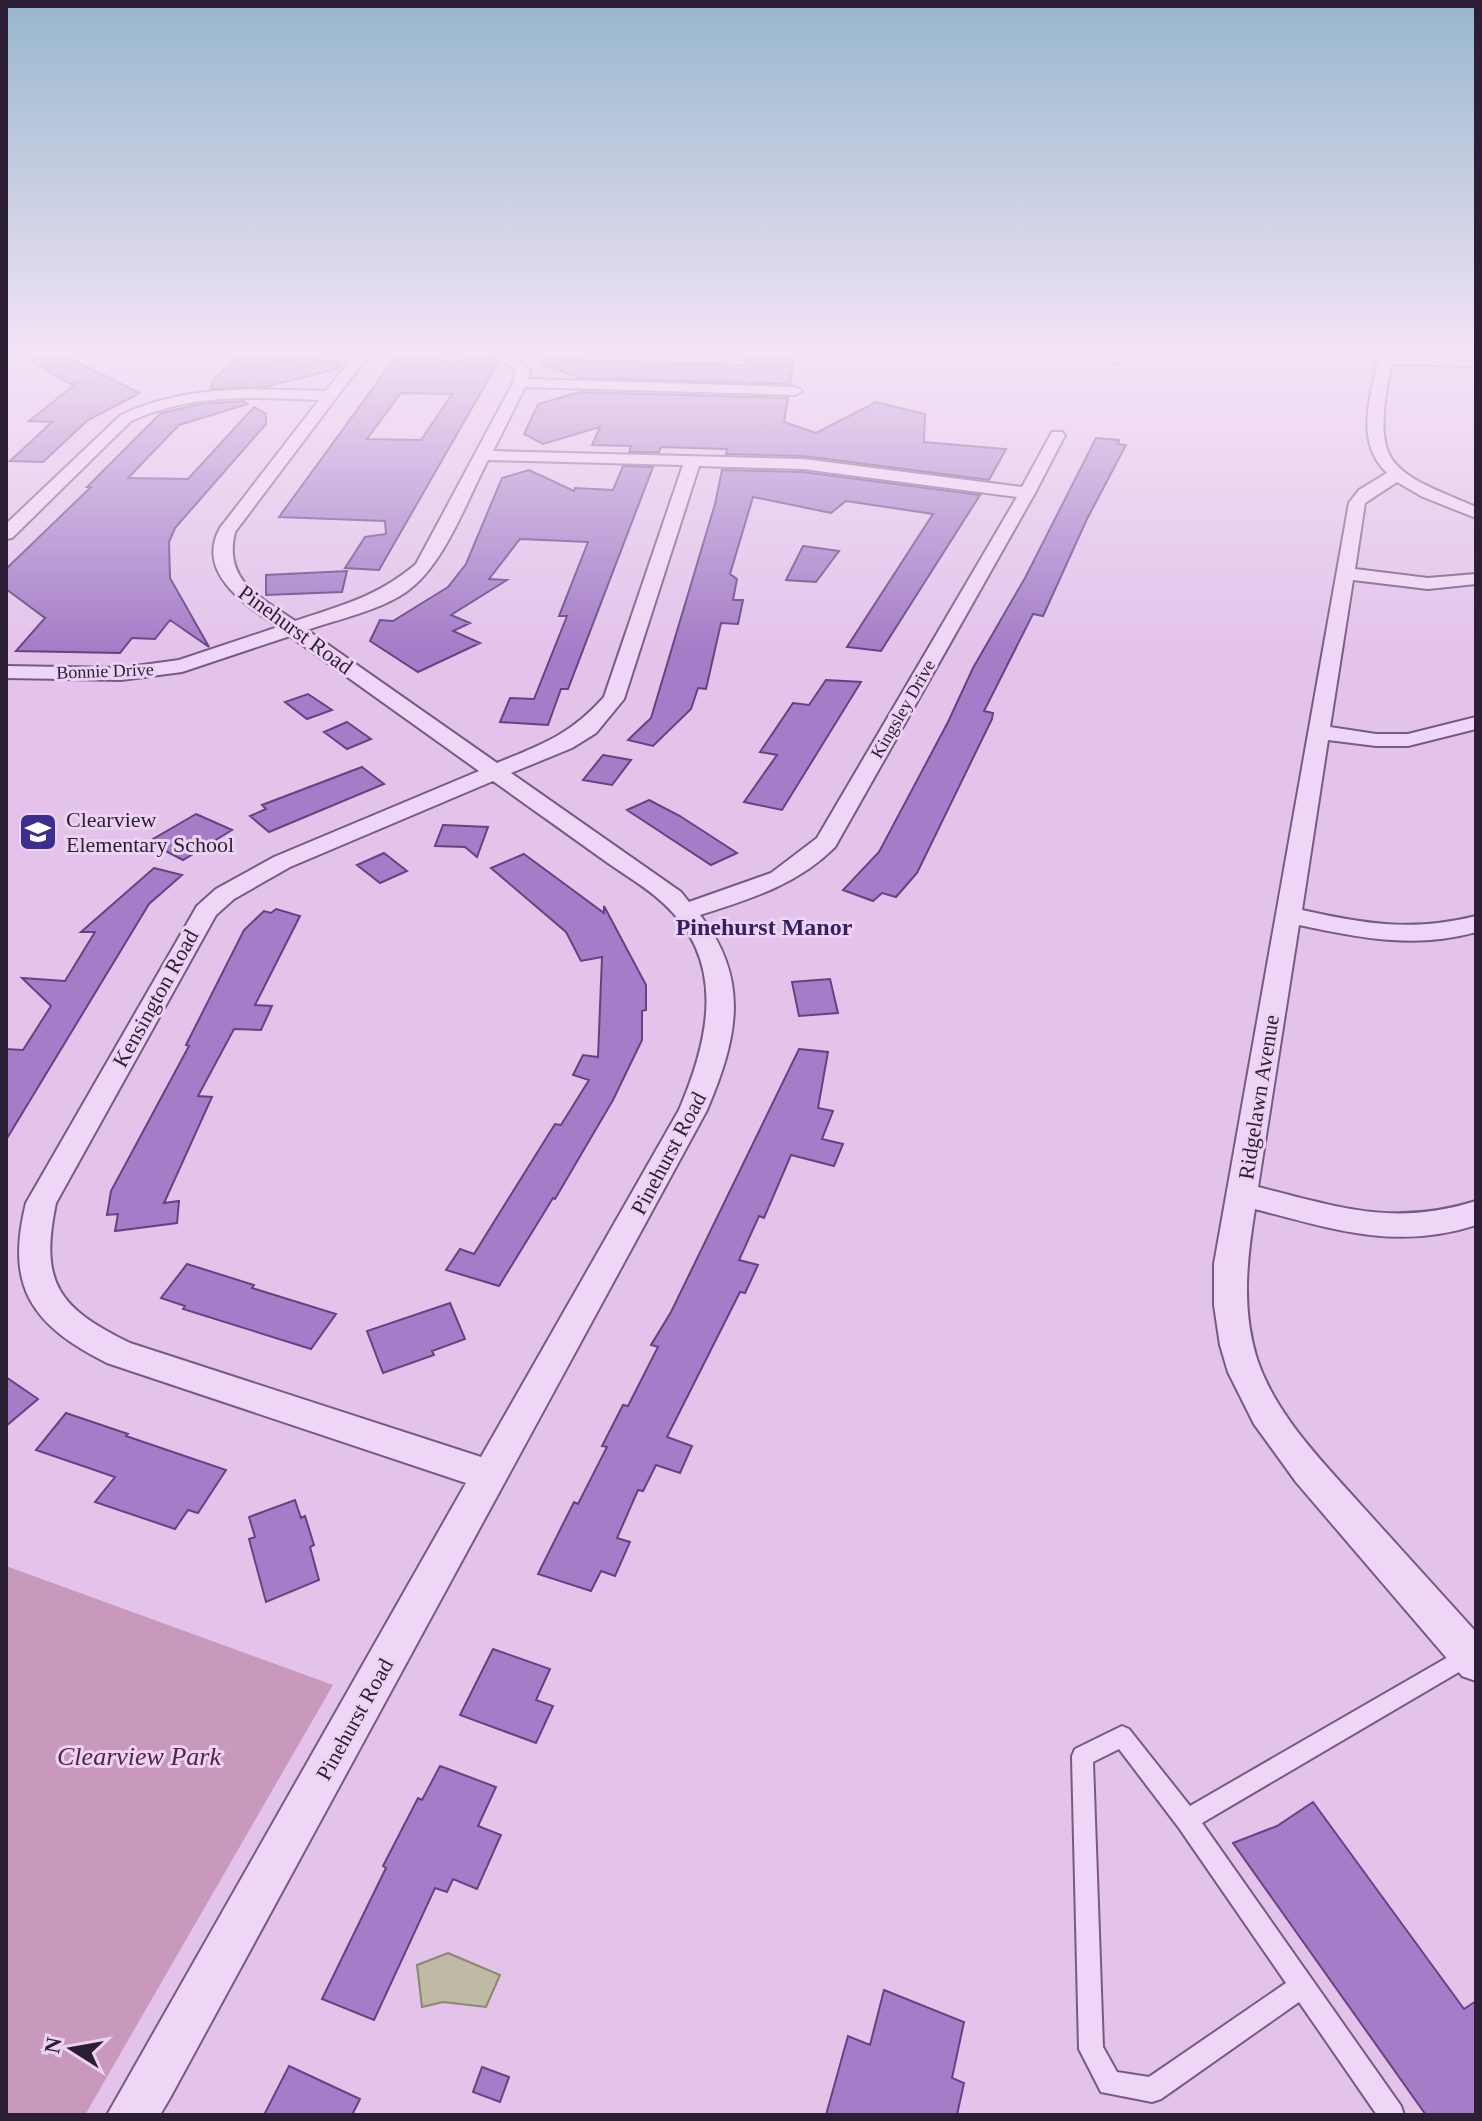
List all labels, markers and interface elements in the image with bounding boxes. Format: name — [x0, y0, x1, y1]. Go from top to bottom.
street label: Pinehurst Road — [234, 580, 358, 679]
street label: Kingsley Drive — [867, 656, 939, 762]
street label: Bonnie Drive — [56, 659, 154, 683]
place label: Clearview Elementary School — [66, 807, 234, 857]
school or university icon: Clearview Elementary School — [17, 811, 59, 853]
district label: Pinehurst Manor — [676, 914, 853, 940]
street label: Kensington Road — [107, 925, 204, 1071]
street label: Ridgelawn Avenue — [1233, 1013, 1284, 1181]
street label: Pinehurst Road — [626, 1088, 711, 1219]
street label: Pinehurst Road — [311, 1654, 398, 1784]
park label: Clearview Park — [57, 1742, 221, 1771]
north arrow — [32, 2009, 112, 2089]
text: N — [39, 2035, 67, 2055]

